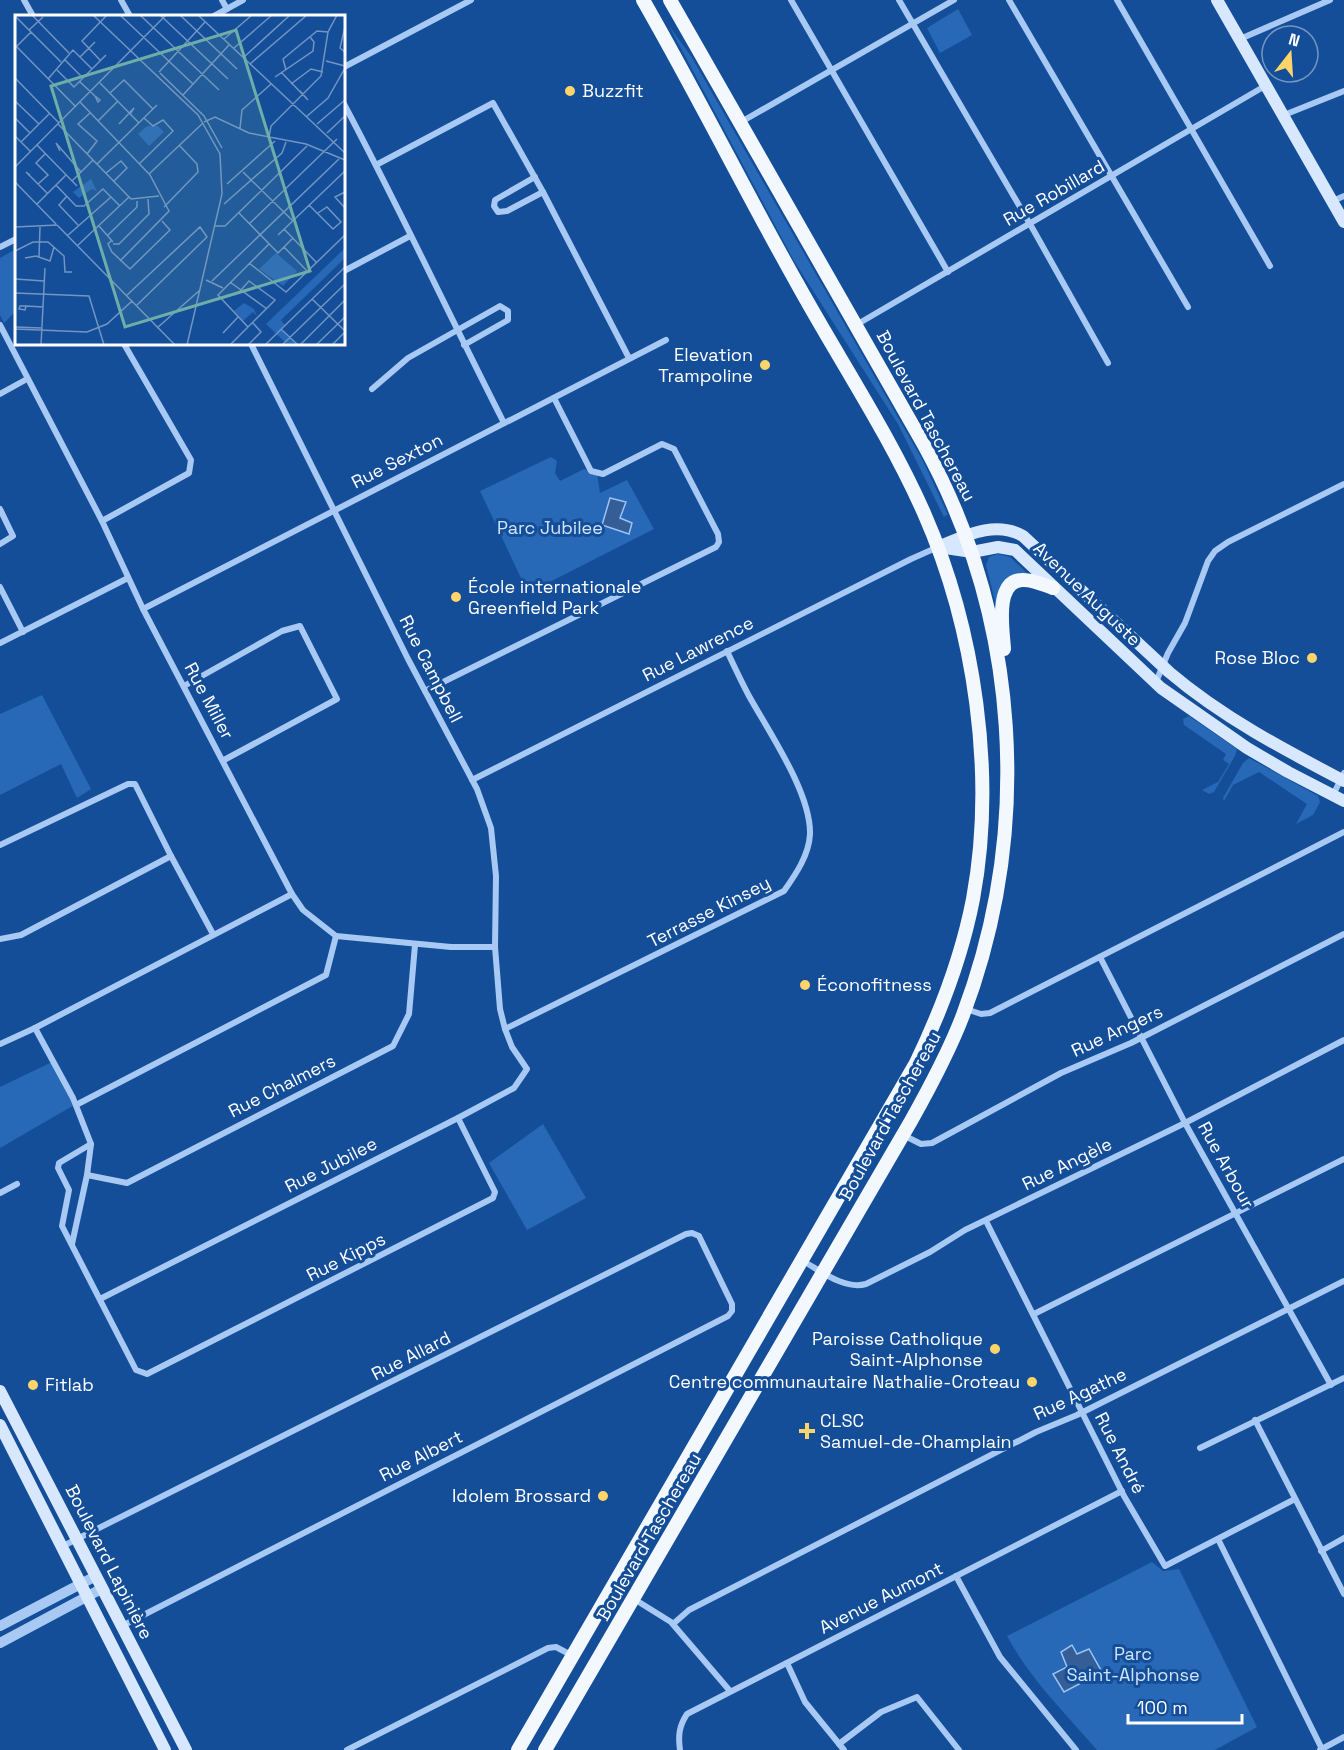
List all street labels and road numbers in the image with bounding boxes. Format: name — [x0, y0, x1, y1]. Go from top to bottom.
street label: Rue Robillard — [999, 154, 1109, 231]
street label: Boulevard Taschereau — [872, 326, 981, 505]
street label: Rue Sexton — [347, 428, 446, 493]
street label: Avenue Auguste — [1029, 536, 1146, 651]
street label: Rue Campbell — [394, 611, 468, 726]
street label: Rue Lawrence — [638, 611, 757, 686]
street label: Rue Miller — [180, 658, 239, 743]
street label: Terrasse Kinsey — [643, 871, 774, 952]
street label: Rue Angers — [1067, 999, 1166, 1062]
street label: Boulevard Taschereau — [833, 1027, 946, 1205]
street label: Rue Chalmers — [224, 1049, 339, 1122]
street label: Rue Arbour — [1193, 1117, 1260, 1213]
street label: Rue Jubilee — [281, 1131, 381, 1198]
street label: Rue Angèle — [1018, 1132, 1115, 1195]
street label: Rue Kipps — [302, 1227, 389, 1286]
street label: Rue Allard — [367, 1326, 454, 1385]
street label: Rue Agathe — [1030, 1362, 1130, 1425]
street label: Rue André — [1090, 1408, 1151, 1497]
street label: Rue Albert — [375, 1425, 466, 1486]
street label: Boulevard Taschereau — [591, 1449, 706, 1625]
street label: Boulevard Lapinière — [60, 1481, 158, 1643]
street label: Avenue Aumont — [815, 1556, 947, 1639]

